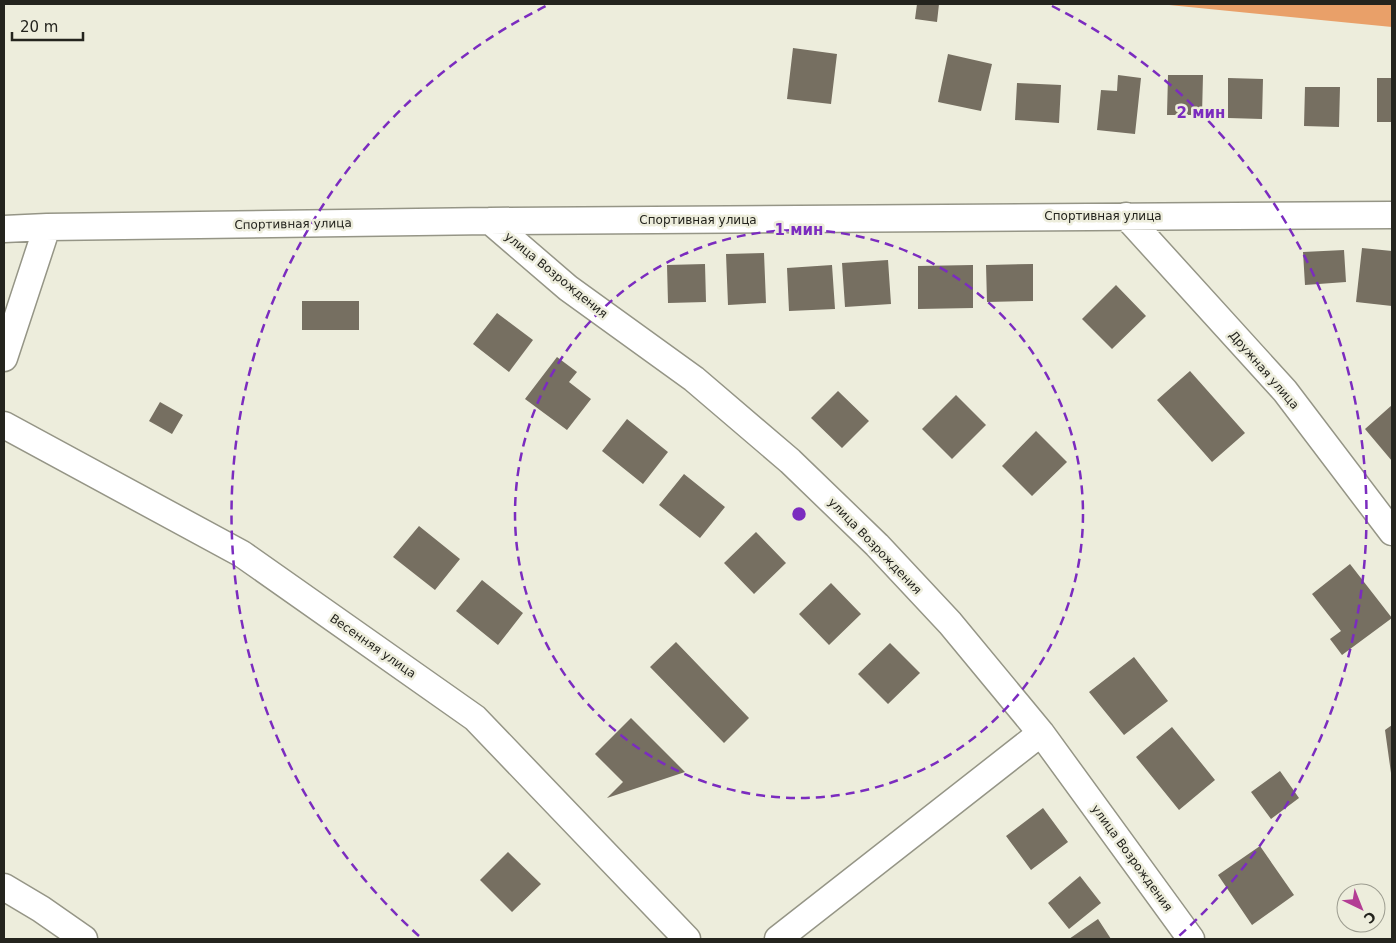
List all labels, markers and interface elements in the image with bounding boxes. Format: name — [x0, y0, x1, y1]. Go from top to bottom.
scale bar — [12, 10, 84, 42]
text: 20 m — [20, 18, 58, 36]
text: 2 мин — [1177, 104, 1225, 122]
street label: Спортивная улица — [1044, 209, 1162, 223]
street label: Спортивная улица — [639, 213, 757, 227]
street label: Спортивная улица — [234, 216, 352, 232]
text: 1 мин — [775, 221, 823, 239]
street label: улица Возрождения — [502, 229, 610, 321]
street label: Дружная улица — [1226, 328, 1302, 412]
street label: улица Возрождения — [825, 495, 925, 597]
centre of rings — [790, 505, 808, 523]
street label: Весенняя улица — [327, 611, 419, 681]
street label: улица Возрождения — [1089, 802, 1175, 914]
north arrow — [1336, 883, 1386, 933]
text: С — [1361, 908, 1379, 927]

